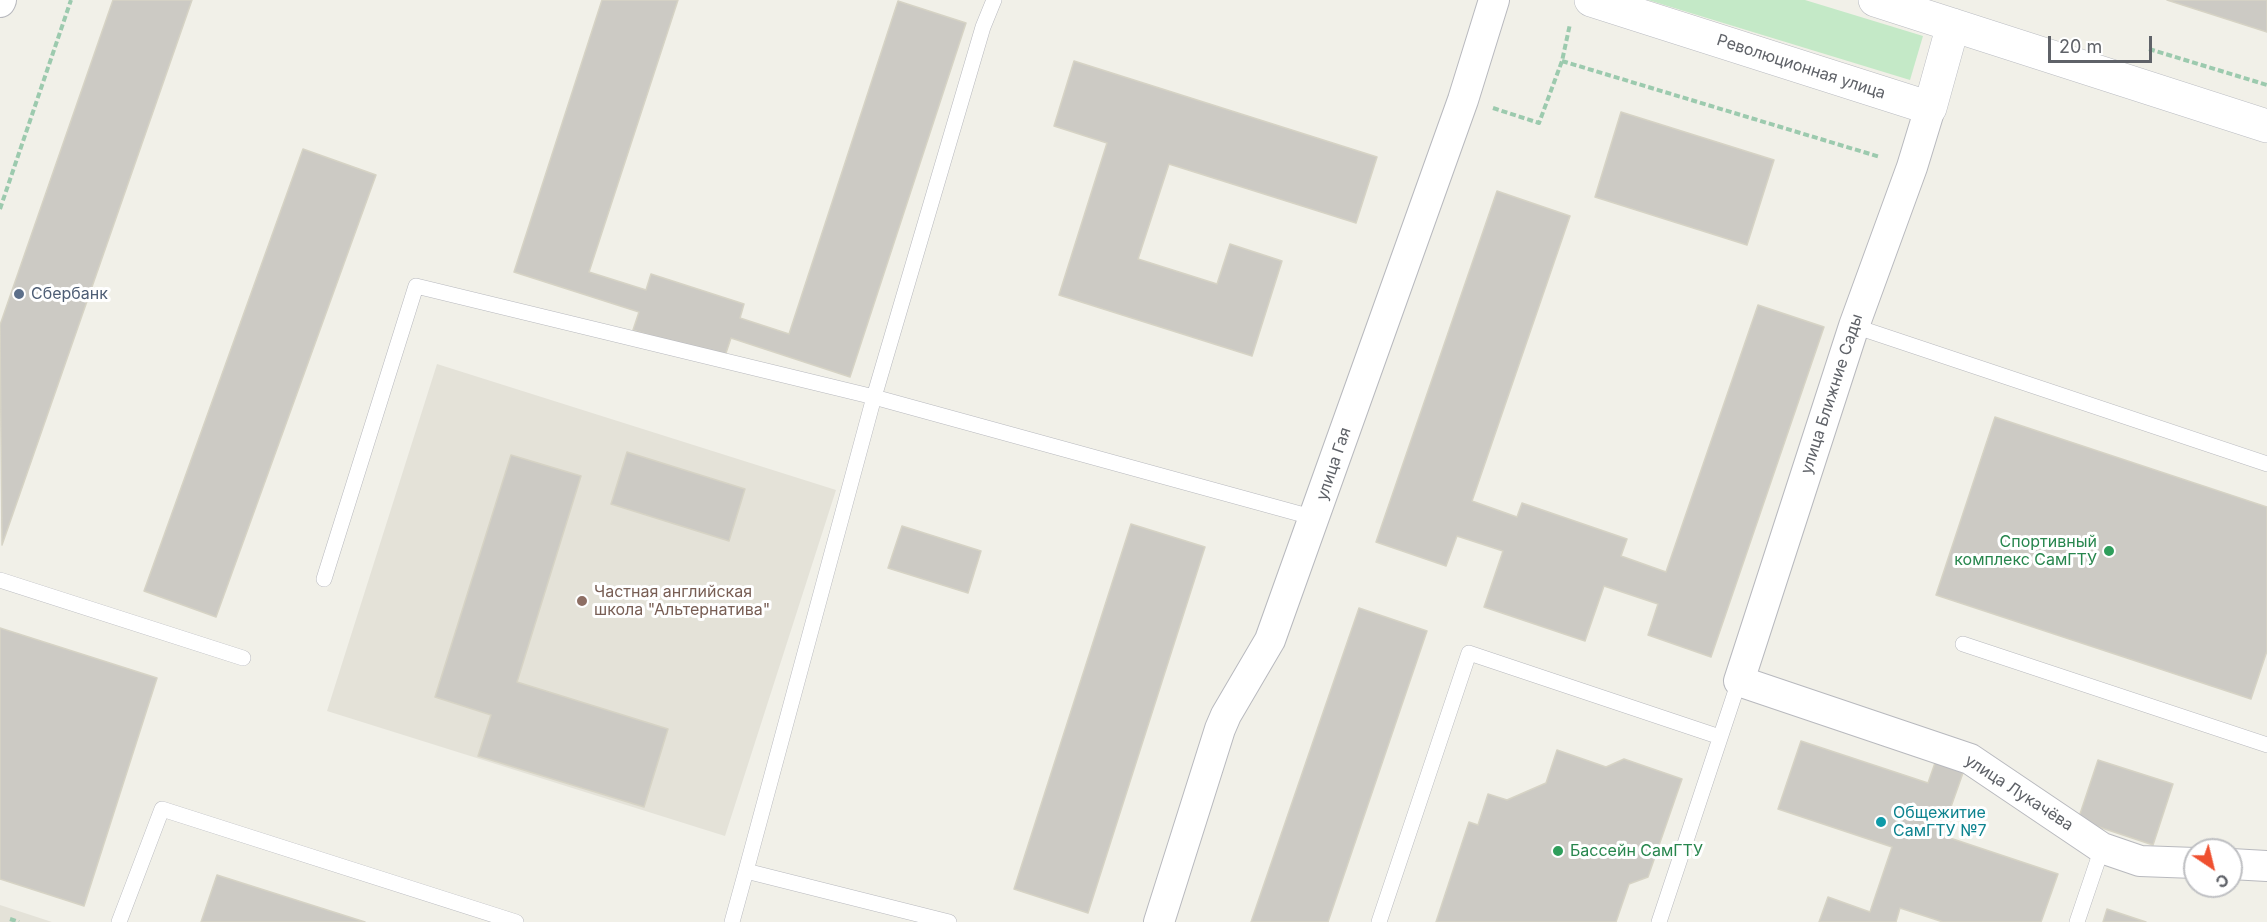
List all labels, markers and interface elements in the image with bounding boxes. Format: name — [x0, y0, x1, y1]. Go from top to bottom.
scale bar — [2051, 24, 2154, 62]
street label: Революционная улица — [1714, 31, 1888, 103]
text: 20 m — [2059, 36, 2102, 57]
place label: Сбербанк — [31, 284, 108, 304]
marker: Сбербанк — [12, 287, 26, 301]
street label: улица Ближние Сады — [1797, 312, 1867, 476]
street label: улица Гая — [1313, 425, 1355, 503]
place label: Спортивный комплекс СамГТУ — [1954, 532, 2097, 570]
marker: Спортивный комплекс СамГТУ — [2102, 544, 2116, 558]
place label: Частная английская школа "Альтернатива" — [594, 582, 770, 620]
marker: Частная английская школа "Альтернатива" — [575, 594, 589, 608]
street label: улица Лукачёва — [1961, 751, 2077, 835]
place label: Общежитие СамГТУ №7 — [1893, 803, 1987, 841]
marker: Общежитие СамГТУ №7 — [1874, 815, 1888, 829]
north arrow — [2183, 838, 2243, 898]
place label: Бассейн СамГТУ — [1570, 841, 1703, 861]
marker: Бассейн СамГТУ — [1551, 844, 1565, 858]
text: С — [2212, 870, 2233, 893]

